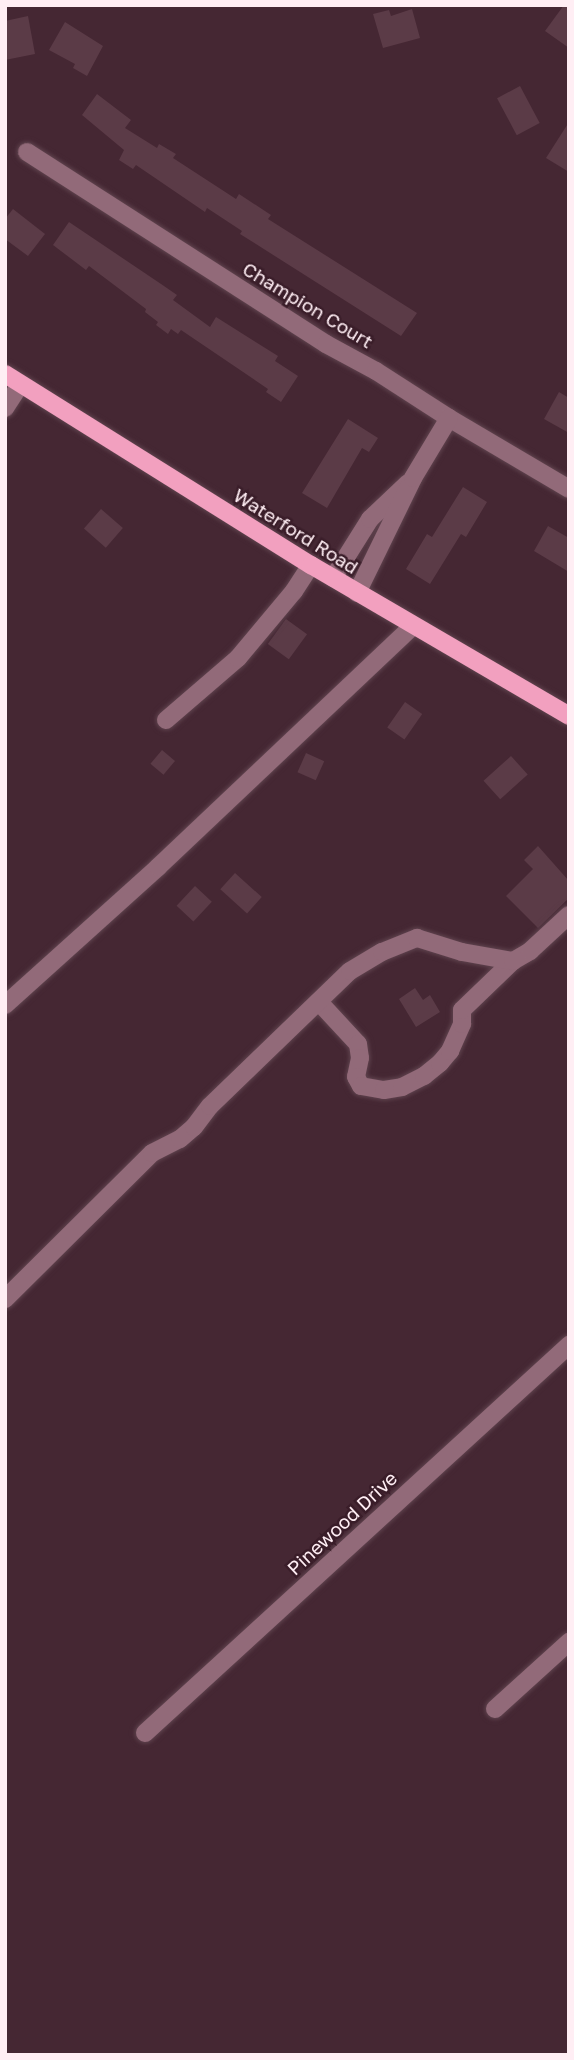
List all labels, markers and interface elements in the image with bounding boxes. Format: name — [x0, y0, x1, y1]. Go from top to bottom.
street label: Champion Court — [239, 257, 377, 353]
street label: Waterford Road — [229, 484, 363, 578]
street label: Pinewood Drive — [282, 1466, 402, 1580]

